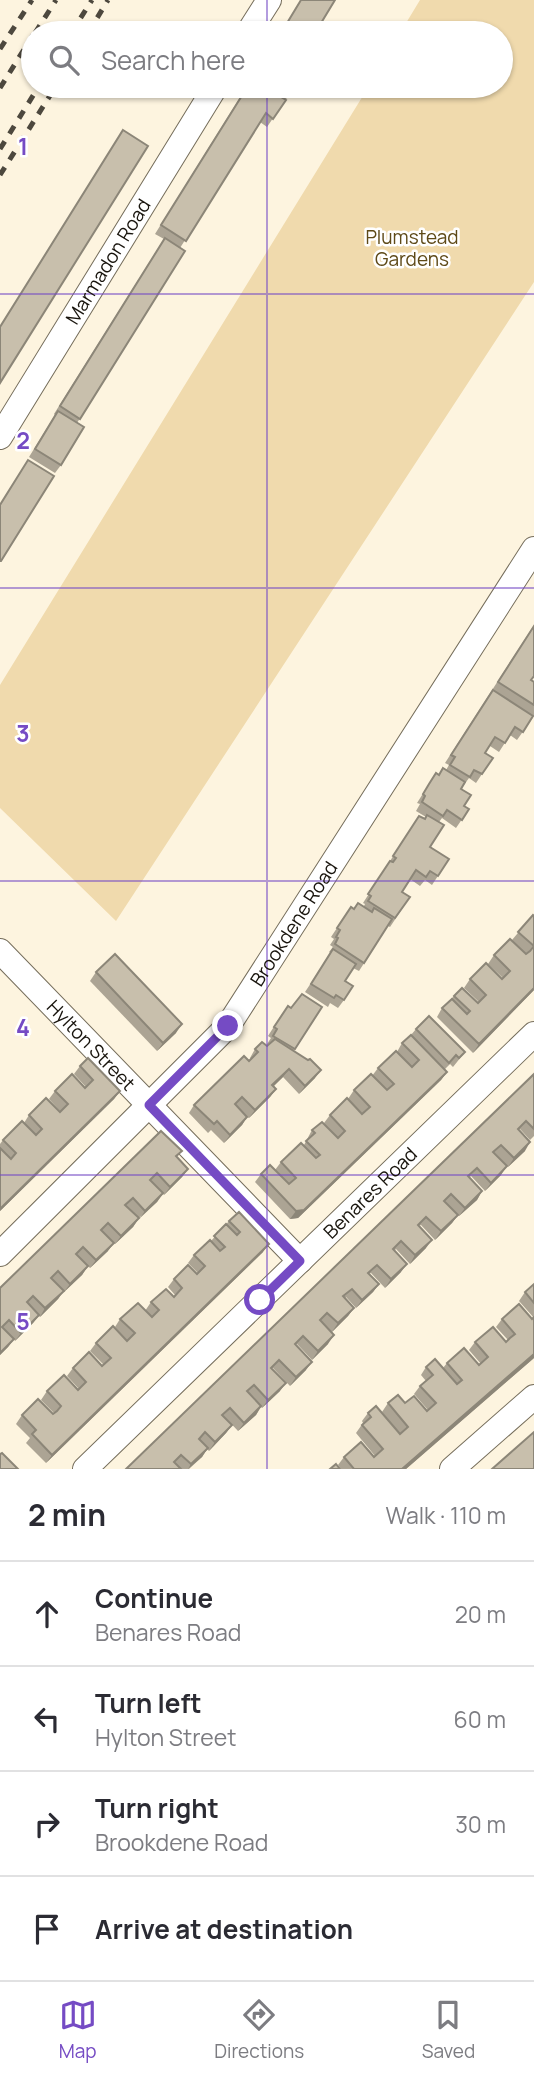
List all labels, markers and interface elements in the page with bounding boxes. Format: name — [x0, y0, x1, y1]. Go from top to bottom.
search box — [21, 21, 513, 98]
icon: search — [45, 41, 83, 79]
text: Search here — [101, 42, 246, 78]
text: 1 — [18, 130, 28, 162]
street label: Marmadon Road — [59, 194, 156, 329]
park label: Plumstead Gardens — [365, 224, 459, 272]
text: 2 — [16, 424, 30, 456]
text: 3 — [16, 717, 30, 749]
street label: Brookdene Road — [244, 856, 343, 991]
street label: Hylton Street — [41, 994, 141, 1096]
route end — [212, 1010, 243, 1041]
text: 4 — [16, 1011, 30, 1043]
street label: Benares Road — [318, 1141, 423, 1244]
route start — [244, 1284, 275, 1315]
text: 5 — [16, 1305, 30, 1337]
text: 2 min — [28, 1494, 106, 1535]
text: Walk · 110 m — [385, 1499, 506, 1531]
text: Continue — [95, 1580, 213, 1616]
icon: ahead — [28, 1595, 66, 1633]
text: 20 m — [455, 1598, 506, 1630]
text: Benares Road — [95, 1616, 241, 1648]
text: Turn left — [95, 1685, 202, 1721]
icon: left — [28, 1700, 66, 1738]
text: 60 m — [454, 1703, 506, 1735]
text: Hylton Street — [95, 1721, 236, 1753]
text: Turn right — [95, 1790, 219, 1826]
icon: right — [28, 1805, 66, 1843]
text: 30 m — [455, 1808, 506, 1840]
text: Brookdene Road — [95, 1826, 268, 1858]
icon: arrive — [28, 1910, 66, 1948]
text: Arrive at destination — [95, 1911, 353, 1947]
tab: Map — [59, 1996, 97, 2064]
tab: Directions — [214, 1996, 304, 2064]
tab: Saved — [422, 1996, 475, 2064]

